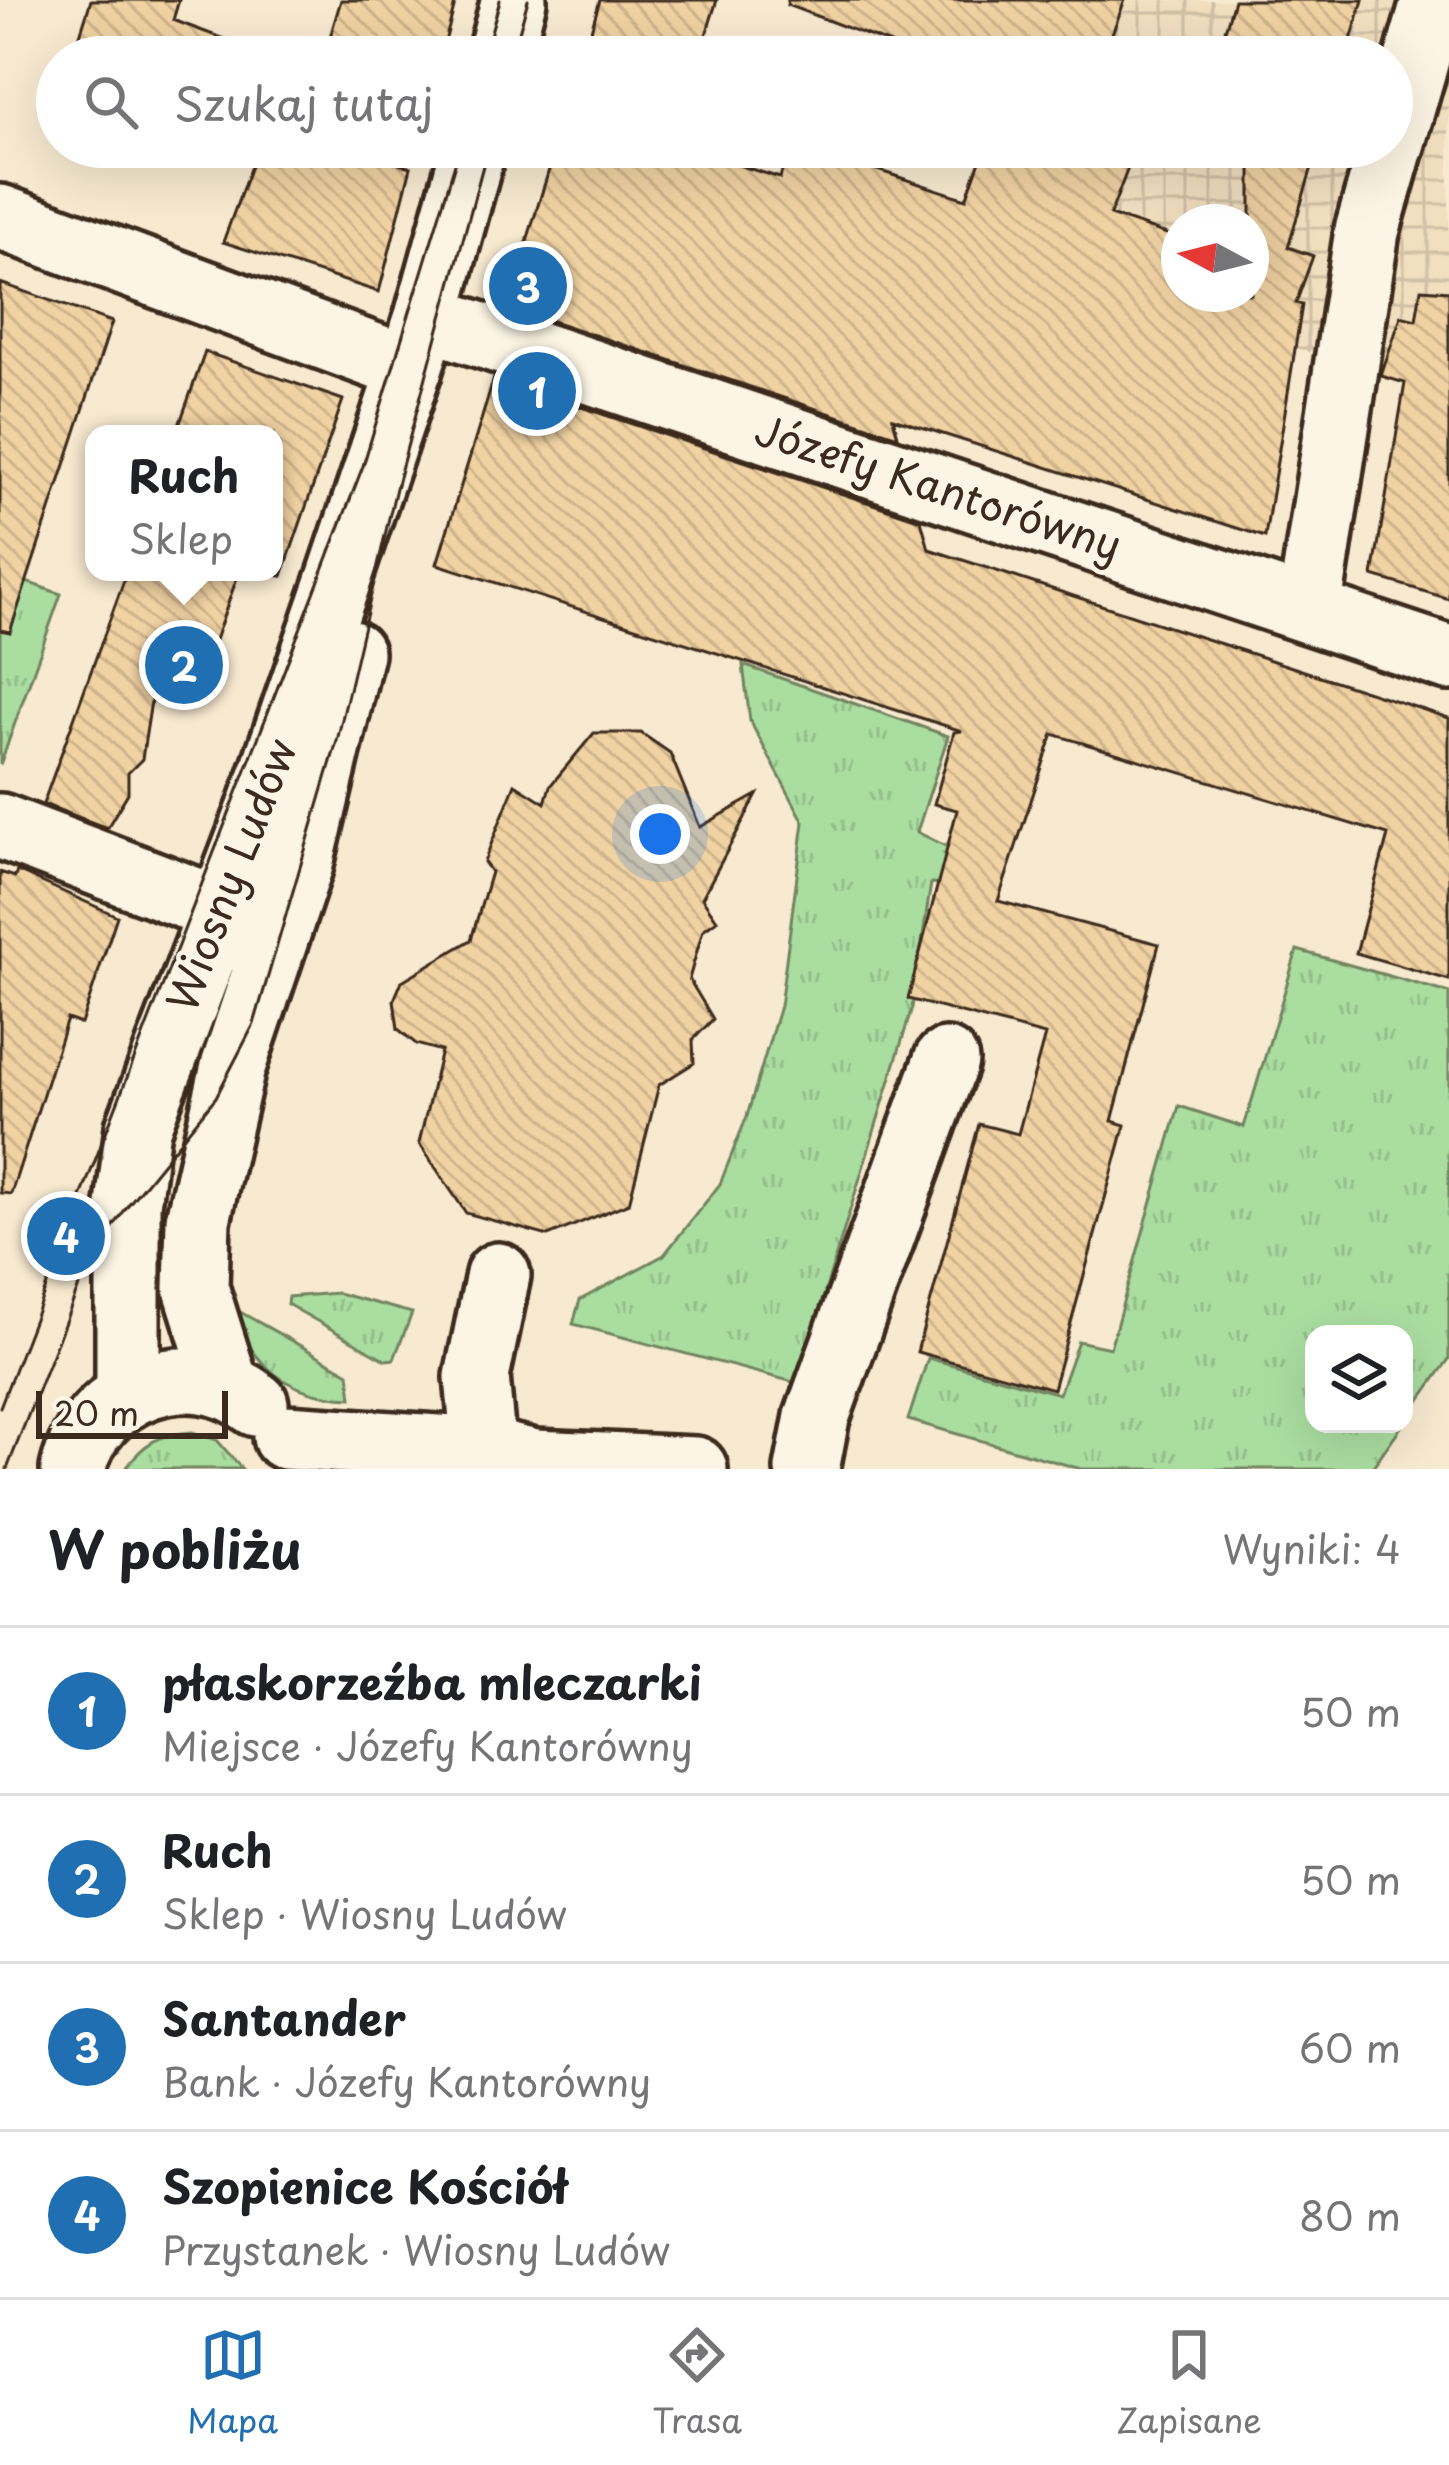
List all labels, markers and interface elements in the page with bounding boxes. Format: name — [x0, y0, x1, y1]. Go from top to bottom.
search box — [36, 36, 1413, 168]
text: Szukaj tutaj — [174, 68, 434, 136]
icon: search — [78, 69, 144, 135]
north arrow — [1161, 204, 1269, 312]
pin: 3 — [489, 241, 567, 331]
pin: 1 — [498, 346, 576, 436]
street label: Józefy Kantorówny — [747, 397, 1130, 575]
popup — [85, 425, 283, 581]
text: Ruch — [129, 440, 239, 508]
text: Sklep — [129, 508, 233, 567]
pin: 2 — [145, 620, 223, 710]
street label: Wiosny Ludów — [149, 729, 311, 1019]
your location — [630, 804, 690, 864]
pin: 4 — [27, 1191, 105, 1281]
map controls — [1305, 1325, 1413, 1433]
button: layers — [1305, 1325, 1413, 1433]
scale bar — [36, 1385, 228, 1438]
text: 20 m — [54, 1387, 139, 1437]
text: W pobliżu — [48, 1509, 302, 1586]
text: Wyniki: 4 — [1222, 1518, 1401, 1577]
text: płaskorzeźba mleczarki — [162, 1647, 702, 1715]
text: 1 — [78, 1681, 96, 1740]
text: 50 m — [1300, 1681, 1401, 1740]
text: Miejsce · Józefy Kantorówny — [162, 1715, 693, 1774]
text: Ruch — [162, 1815, 273, 1883]
text: 2 — [73, 1849, 101, 1908]
text: 50 m — [1300, 1849, 1401, 1908]
text: Sklep · Wiosny Ludów — [162, 1883, 567, 1942]
text: Santander — [162, 1983, 406, 2051]
text: 3 — [74, 2017, 100, 2076]
text: 60 m — [1299, 2017, 1401, 2076]
text: Bank · Józefy Kantorówny — [162, 2051, 651, 2110]
text: Szopienice Kościół — [162, 2151, 567, 2219]
text: 4 — [74, 2185, 100, 2244]
text: 80 m — [1299, 2185, 1401, 2244]
text: Przystanek · Wiosny Ludów — [162, 2219, 670, 2278]
tab: Mapa — [187, 2322, 278, 2444]
tab: Trasa — [652, 2322, 742, 2444]
tab: Zapisane — [1116, 2322, 1262, 2444]

